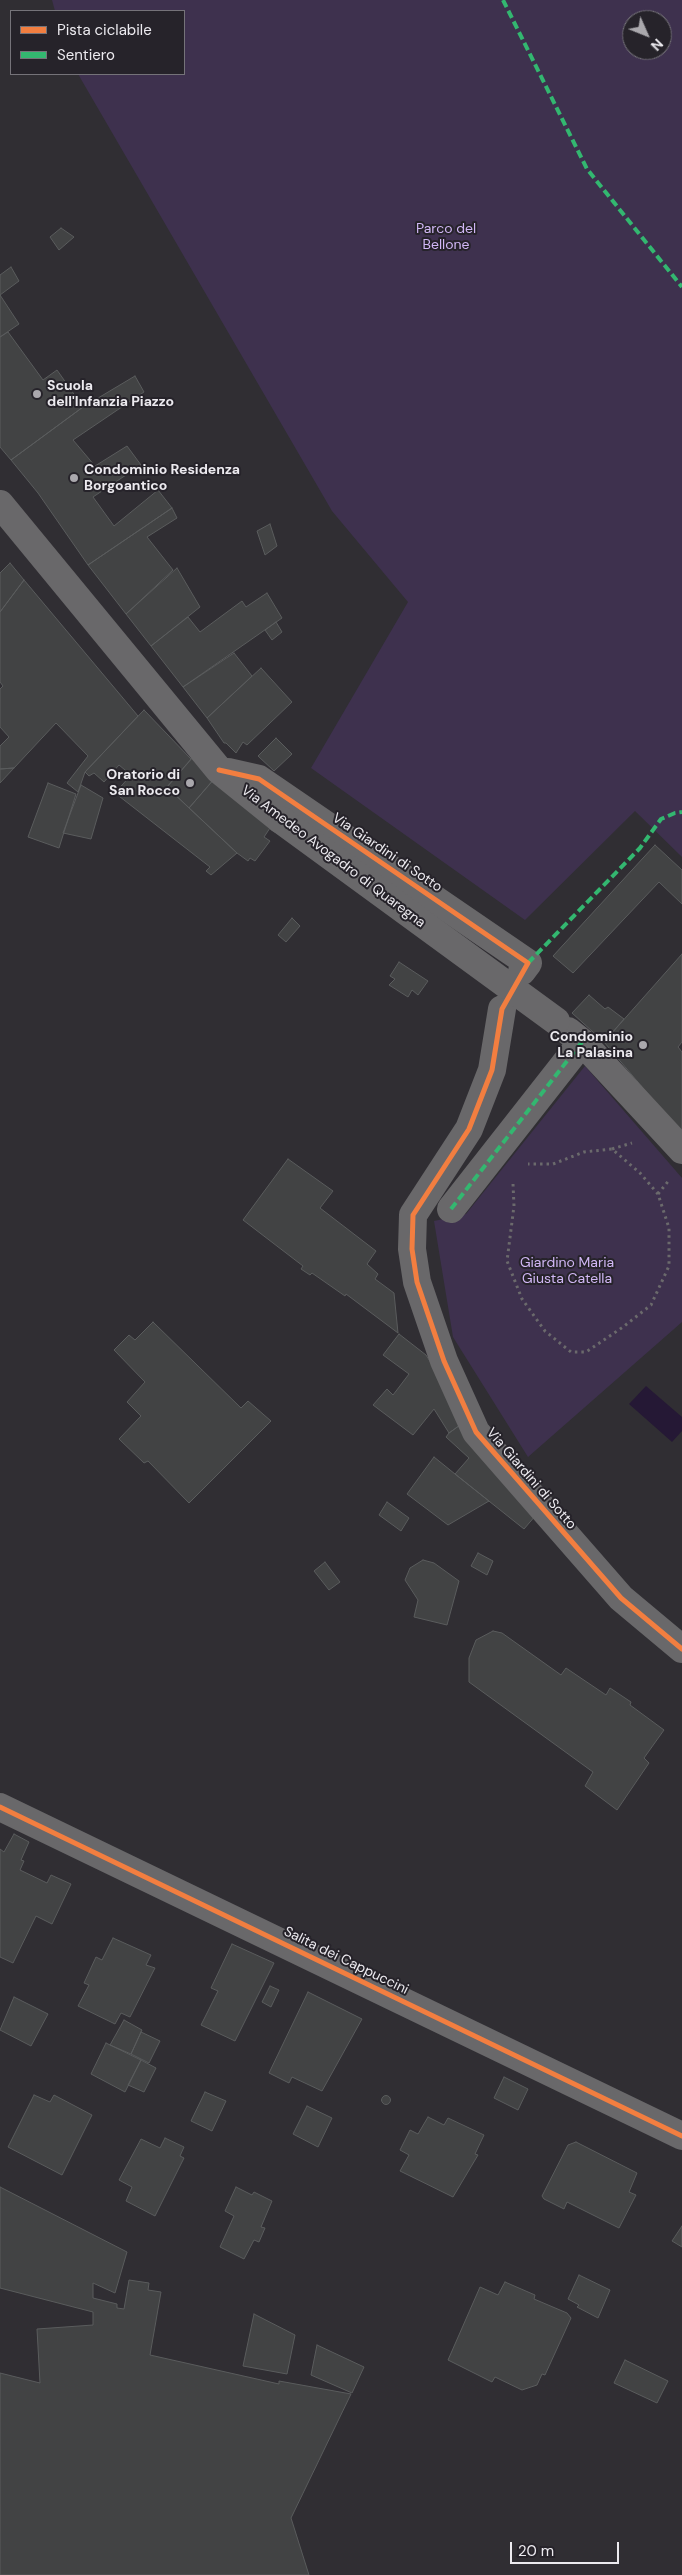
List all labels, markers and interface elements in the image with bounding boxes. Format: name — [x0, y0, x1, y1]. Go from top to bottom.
legend — [10, 10, 185, 75]
north arrow — [622, 10, 672, 60]
text: Pista ciclabile — [57, 20, 152, 40]
text: N — [647, 35, 667, 55]
text: Sentiero — [57, 45, 115, 65]
park label: Parco del Bellone — [416, 221, 476, 253]
place label: Scuola dell'Infanzia Piazzo — [47, 378, 174, 411]
marker: Scuola dell'Infanzia Piazzo — [31, 388, 43, 400]
place label: Condominio Residenza Borgoantico — [84, 462, 240, 494]
marker: Condominio Residenza Borgoantico — [68, 472, 80, 484]
place label: Oratorio di San Rocco — [106, 767, 180, 800]
marker: Oratorio di San Rocco — [184, 777, 196, 789]
street label: Via Amedeo Avogadro di Quaregna — [238, 782, 428, 932]
street label: Via Giardini di Sotto — [329, 810, 445, 896]
place label: Condominio La Palasina — [550, 1029, 633, 1062]
marker: Condominio La Palasina — [637, 1039, 649, 1051]
park label: Giardino Maria Giusta Catella — [520, 1255, 614, 1288]
street label: Via Giardini di Sotto — [482, 1425, 580, 1533]
street label: Salita dei Cappuccini — [281, 1923, 411, 1999]
scale bar — [512, 2532, 621, 2564]
text: 20 m — [518, 2541, 554, 2561]

